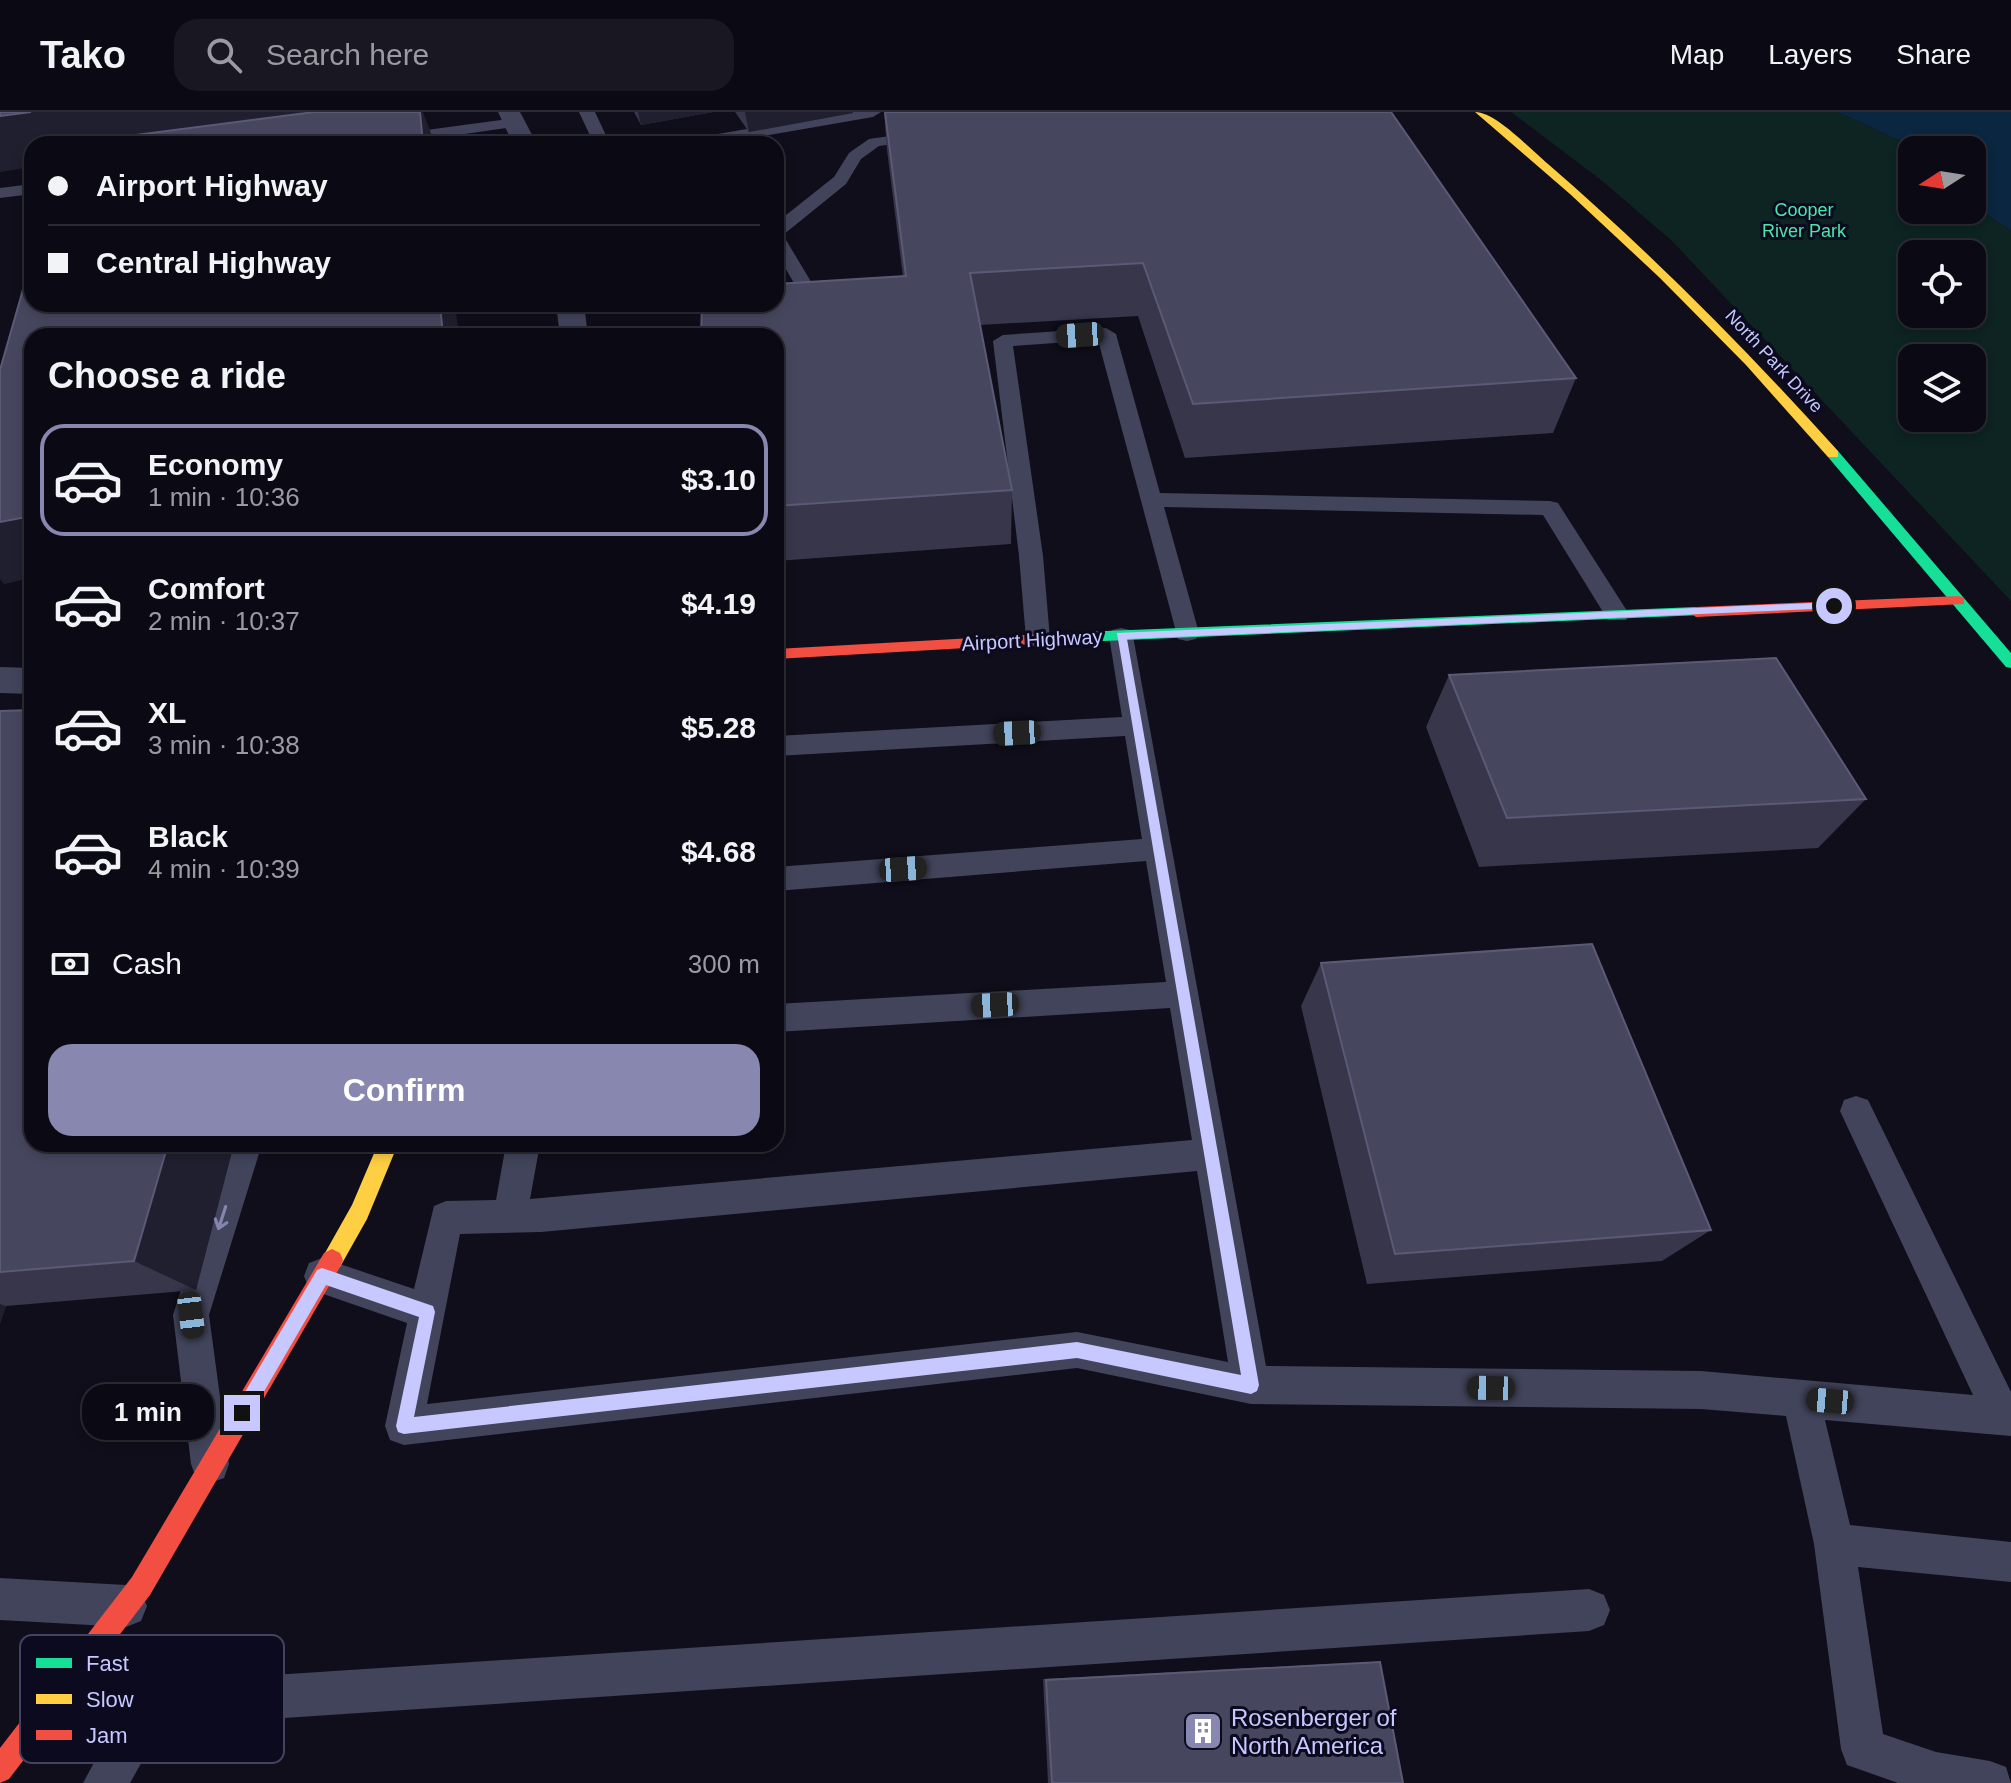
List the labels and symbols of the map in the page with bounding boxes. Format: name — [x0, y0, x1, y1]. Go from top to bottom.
north arrow — [1898, 136, 1986, 224]
park label: Cooper River Park — [1762, 200, 1847, 241]
street label: North Park Drive — [1721, 306, 1827, 416]
car — [1055, 321, 1105, 349]
route start — [1816, 588, 1852, 624]
street label: Airport Highway — [961, 625, 1103, 655]
car — [992, 720, 1042, 746]
car — [878, 855, 928, 883]
car — [970, 992, 1020, 1018]
one-way arrow — [213, 1206, 228, 1231]
car — [176, 1290, 206, 1340]
car — [1467, 1376, 1515, 1400]
callout: 1 min — [82, 1385, 214, 1441]
car — [1805, 1387, 1855, 1415]
route end — [224, 1395, 260, 1431]
legend — [20, 1635, 284, 1763]
text: Fast — [86, 1651, 129, 1676]
text: Slow — [86, 1687, 134, 1712]
place label: Rosenberger of North America — [1231, 1704, 1397, 1759]
building icon: Rosenberger of North America — [1182, 1710, 1224, 1752]
text: Jam — [86, 1723, 128, 1748]

